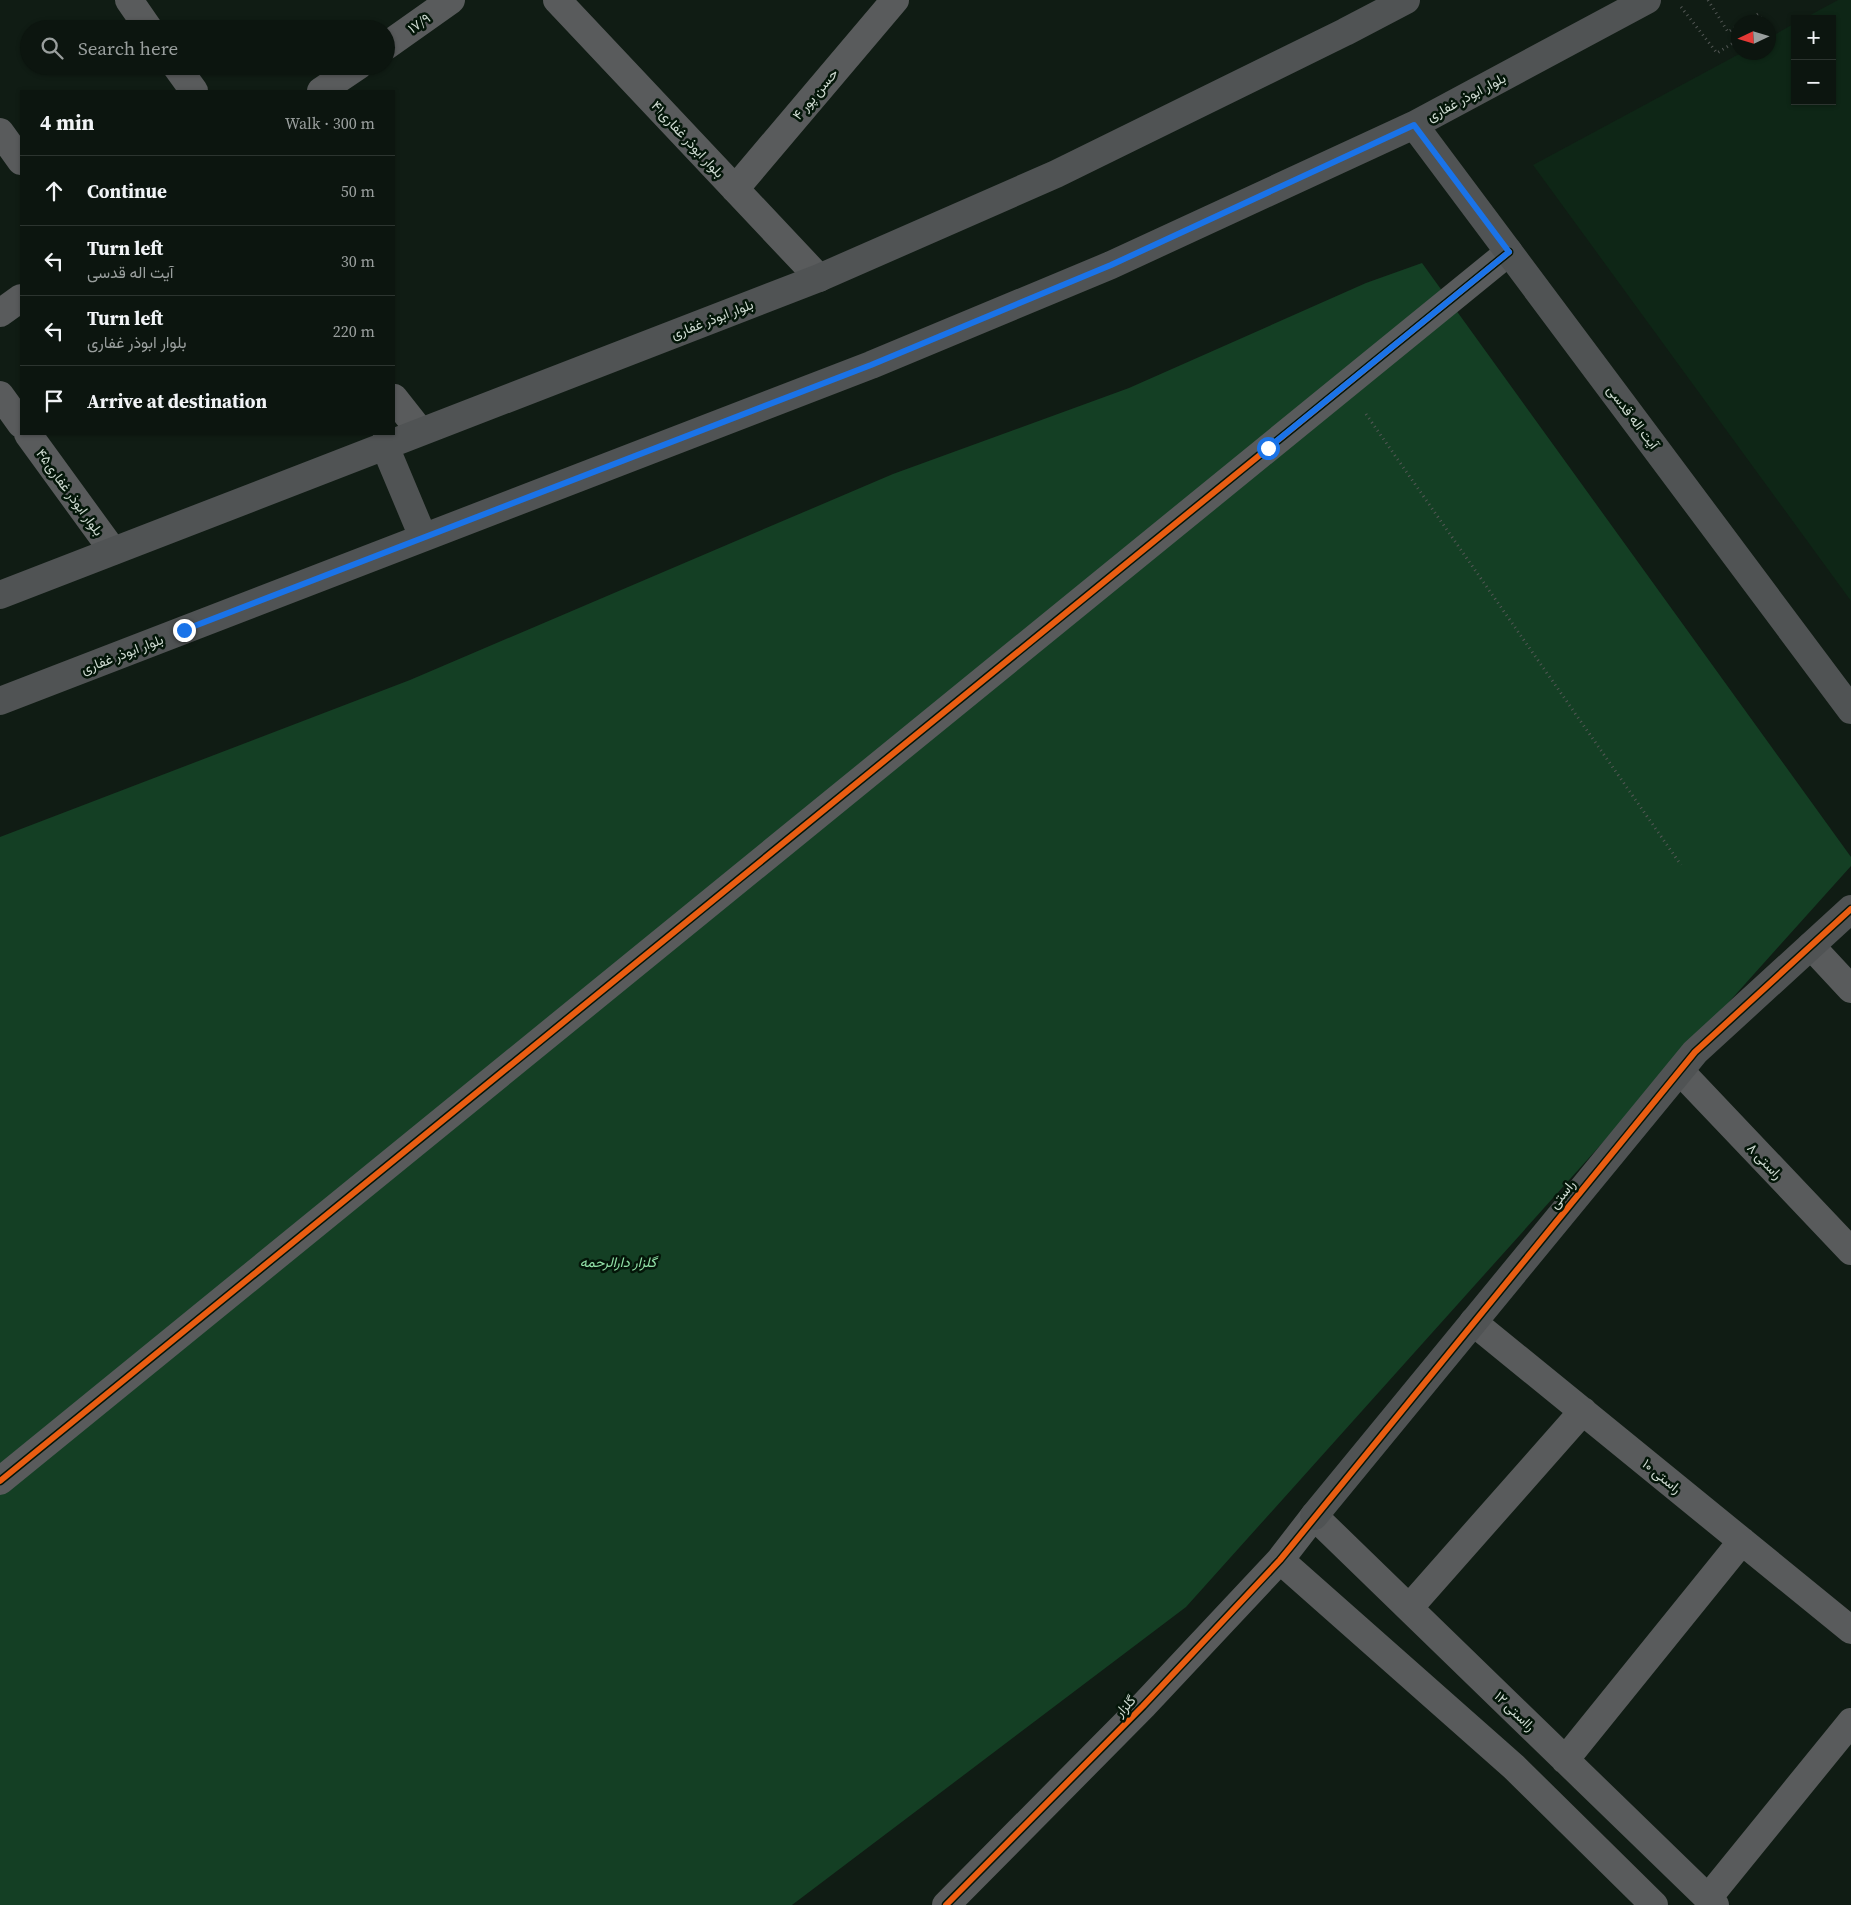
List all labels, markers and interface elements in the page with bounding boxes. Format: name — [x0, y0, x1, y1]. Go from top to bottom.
street label: ۱۷/۹ — [404, 8, 434, 38]
north arrow — [1731, 15, 1776, 60]
map controls — [1791, 15, 1836, 105]
button: + — [1791, 15, 1836, 60]
search box — [20, 20, 395, 75]
icon: search — [38, 34, 66, 62]
text: Search here — [78, 35, 178, 61]
button: − — [1791, 60, 1836, 105]
street label: ۴ حسن پور — [787, 64, 843, 124]
street label: بلوار ابوذر غفاری — [1423, 68, 1509, 126]
street label: بلوار ابوذر غفاری۴۱ — [647, 96, 729, 182]
text: 4 min — [40, 108, 95, 137]
text: Walk · 300 m — [285, 112, 375, 134]
icon: ahead — [40, 177, 68, 205]
text: Continue — [87, 178, 167, 204]
text: 50 m — [341, 180, 375, 202]
text: Turn left — [87, 235, 163, 261]
icon: left — [40, 247, 68, 275]
text: 30 m — [341, 250, 375, 272]
text: آیت اله قدسی — [87, 261, 173, 283]
street label: بلوار ابوذر غفاری — [668, 294, 756, 344]
text: Turn left — [87, 305, 163, 331]
icon: left — [40, 317, 68, 345]
text: 220 m — [333, 320, 375, 342]
text: بلوار ابوذر غفاری — [87, 331, 187, 353]
street label: آیت اله قدسی — [1602, 381, 1665, 455]
icon: arrive — [40, 387, 68, 415]
text: Arrive at destination — [87, 388, 267, 414]
route start — [1257, 437, 1280, 460]
street label: بلوار ابوذر غفاری۴۵ — [32, 444, 108, 540]
route end — [173, 619, 196, 642]
street label: بلوار ابوذر غفاری — [78, 629, 166, 679]
street label: راستی ۸ — [1743, 1138, 1788, 1184]
street label: راستی — [1544, 1175, 1580, 1213]
park label: گلزار دارالرحمه — [580, 1252, 659, 1272]
street label: راستی ۱۰ — [1638, 1454, 1686, 1498]
street label: ۱۲ رااستی — [1490, 1686, 1540, 1736]
street label: گلزار — [1109, 1691, 1140, 1722]

